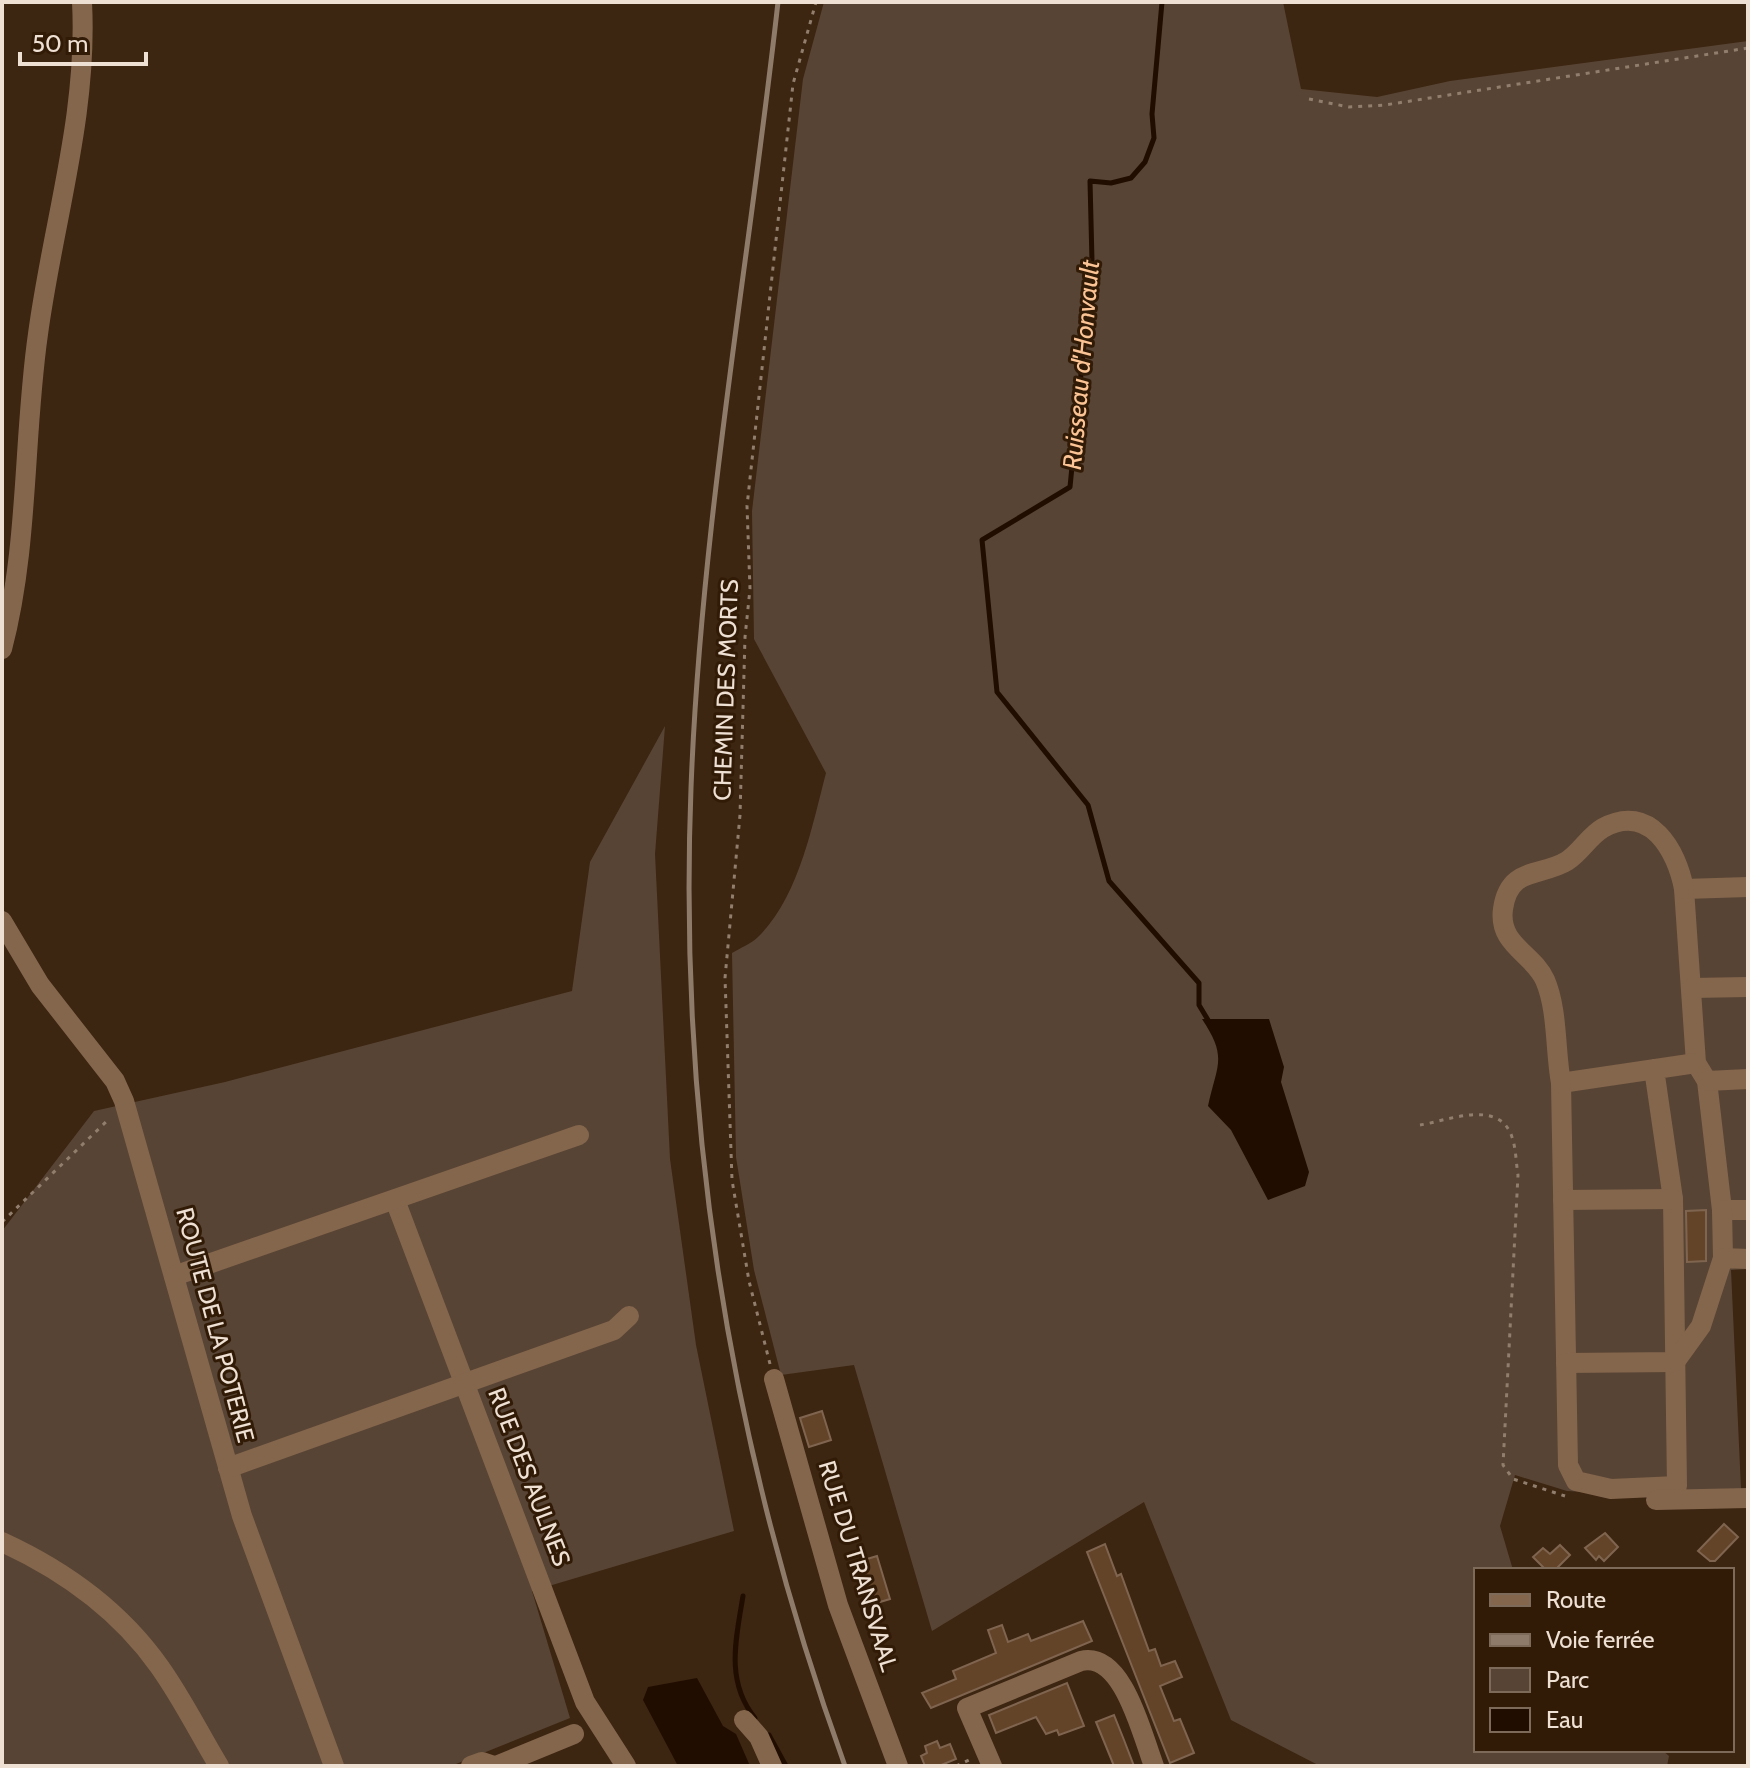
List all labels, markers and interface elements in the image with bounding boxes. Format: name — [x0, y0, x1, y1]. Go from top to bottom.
scale bar — [20, 16, 146, 66]
text: 50 m — [32, 29, 88, 58]
water label: Ruisseau d'Honvault — [1056, 258, 1106, 471]
street label: CHEMIN DES MORTS — [707, 579, 744, 801]
street label: ROUTE DE LA POTERIE — [170, 1204, 261, 1445]
street label: RUE DES AULNES — [482, 1384, 577, 1570]
street label: RUE DU TRANSVAAL — [813, 1457, 904, 1675]
legend — [1474, 1568, 1734, 1752]
text: Route — [1546, 1585, 1606, 1614]
text: Voie ferrée — [1546, 1625, 1655, 1654]
text: Parc — [1546, 1665, 1589, 1694]
text: Eau — [1546, 1705, 1583, 1734]

